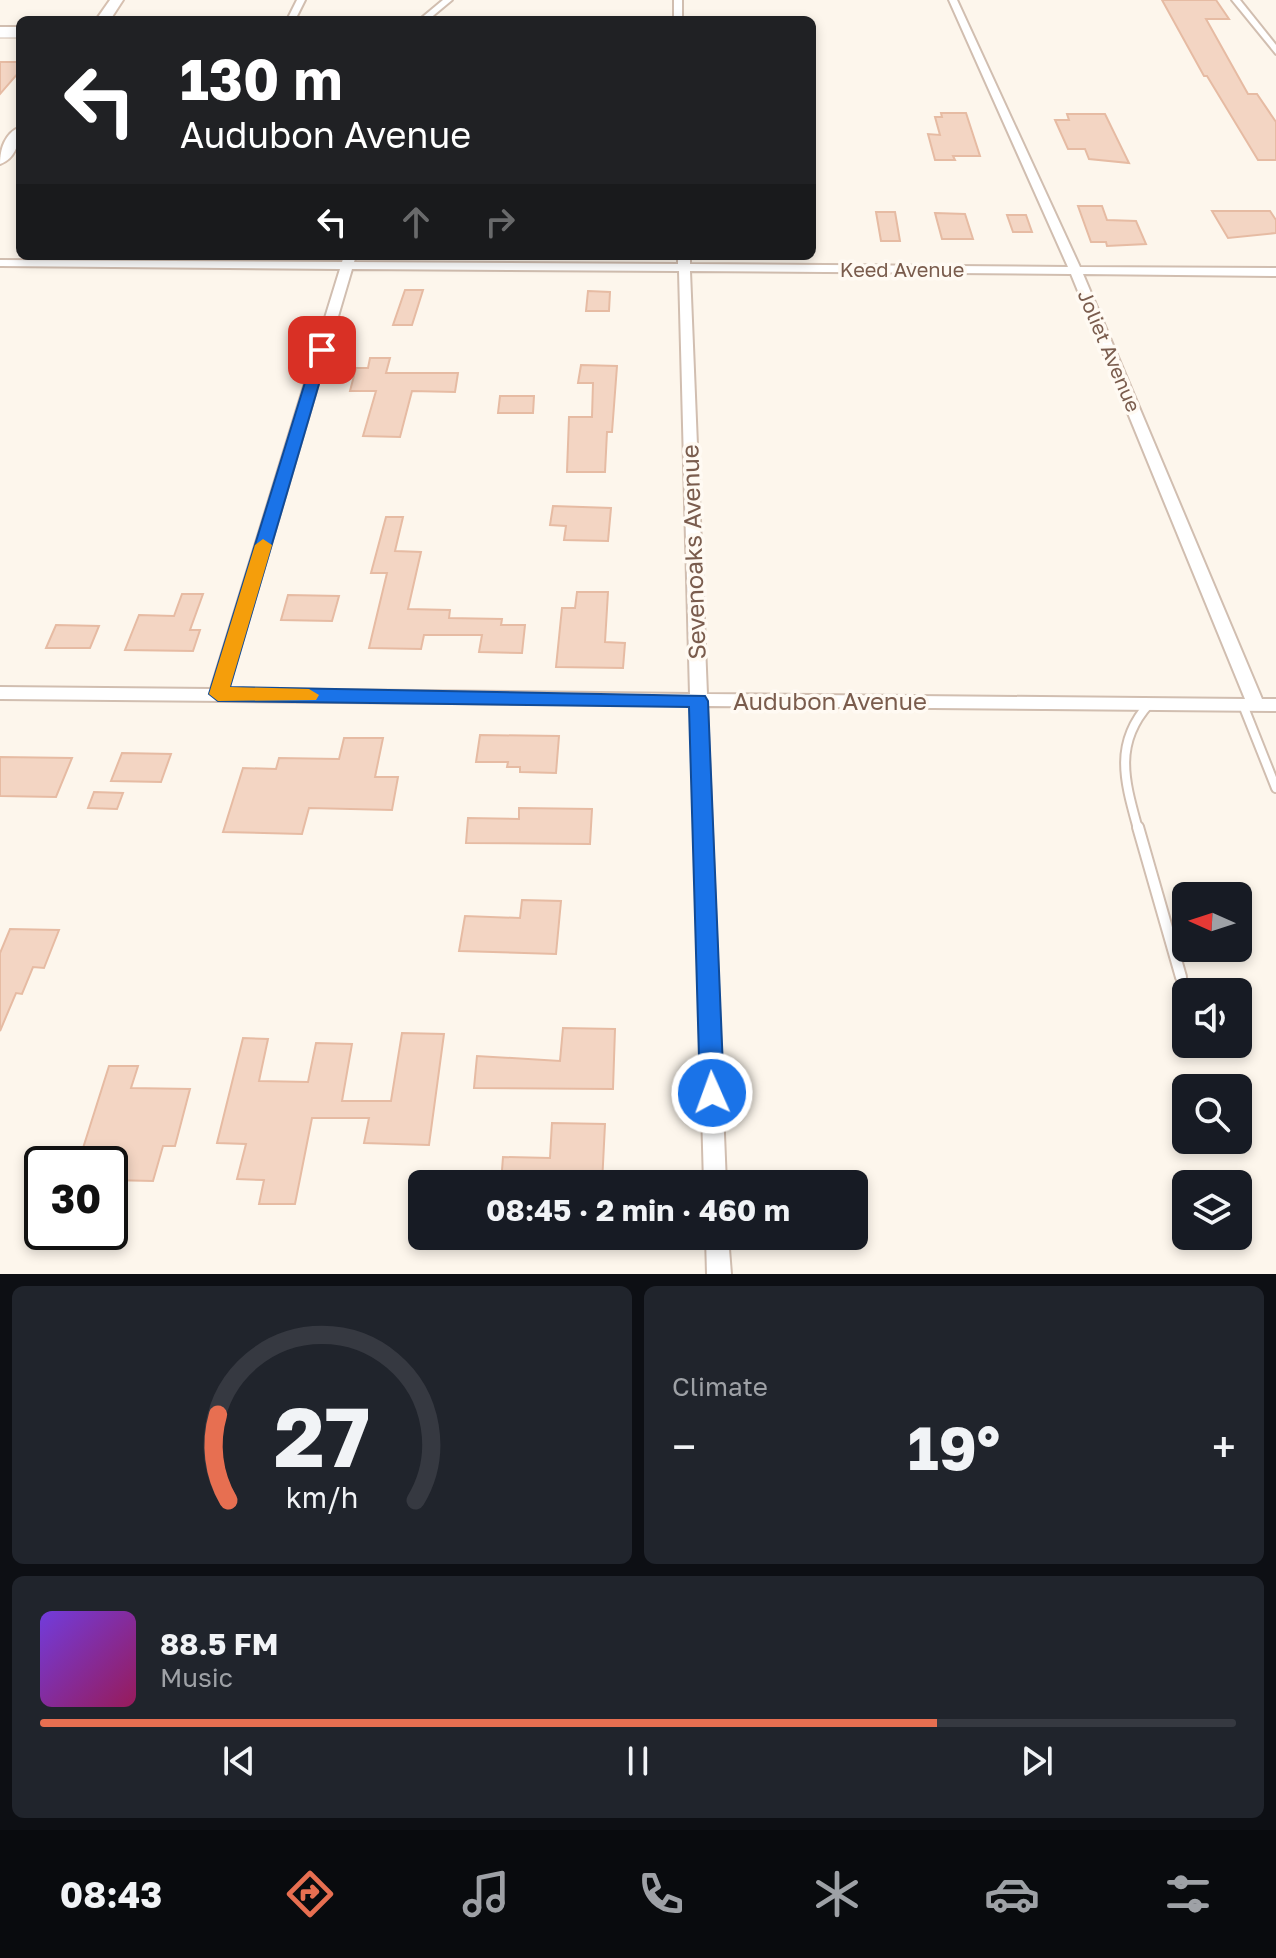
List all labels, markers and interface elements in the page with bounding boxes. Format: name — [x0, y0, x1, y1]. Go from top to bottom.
text: 130 m — [180, 45, 342, 112]
icon: left — [48, 48, 152, 152]
text: Audubon Avenue — [180, 113, 471, 156]
icon: left — [310, 200, 354, 244]
icon: ahead — [394, 200, 438, 244]
icon: right — [478, 200, 522, 244]
street label: Keed Avenue — [840, 257, 964, 281]
street label: Joliet Avenue — [1073, 286, 1146, 415]
pin — [288, 316, 356, 384]
icon: arrive — [300, 328, 344, 372]
street label: Sevenoaks Avenue — [674, 444, 711, 660]
street label: Audubon Avenue — [733, 686, 927, 715]
north arrow — [1172, 882, 1252, 962]
map controls — [1172, 882, 1252, 1250]
button: sound — [1172, 978, 1252, 1058]
position arrow — [670, 1051, 754, 1135]
button: search — [1172, 1074, 1252, 1154]
speed limit sign: 30 — [24, 1146, 128, 1250]
button: layers — [1172, 1170, 1252, 1250]
text: 08:45 · 2 min · 460 m — [486, 1192, 790, 1228]
text: Climate — [672, 1371, 768, 1402]
text: 27 — [274, 1385, 370, 1485]
text: 19° — [908, 1411, 1000, 1483]
text: − — [672, 1420, 696, 1473]
text: + — [1212, 1420, 1236, 1473]
text: km/h — [286, 1480, 358, 1514]
text: 88.5 FM — [160, 1626, 278, 1662]
text: Music — [160, 1662, 233, 1693]
icon: previous — [217, 1739, 261, 1783]
icon: pause — [616, 1739, 660, 1783]
icon: next — [1015, 1739, 1059, 1783]
icon: directions — [282, 1866, 338, 1922]
icon: music — [458, 1866, 514, 1922]
icon: phone — [633, 1866, 689, 1922]
icon: climate — [809, 1866, 865, 1922]
icon: car — [984, 1866, 1040, 1922]
icon: filters — [1160, 1866, 1216, 1922]
text: 08:43 — [60, 1873, 162, 1916]

